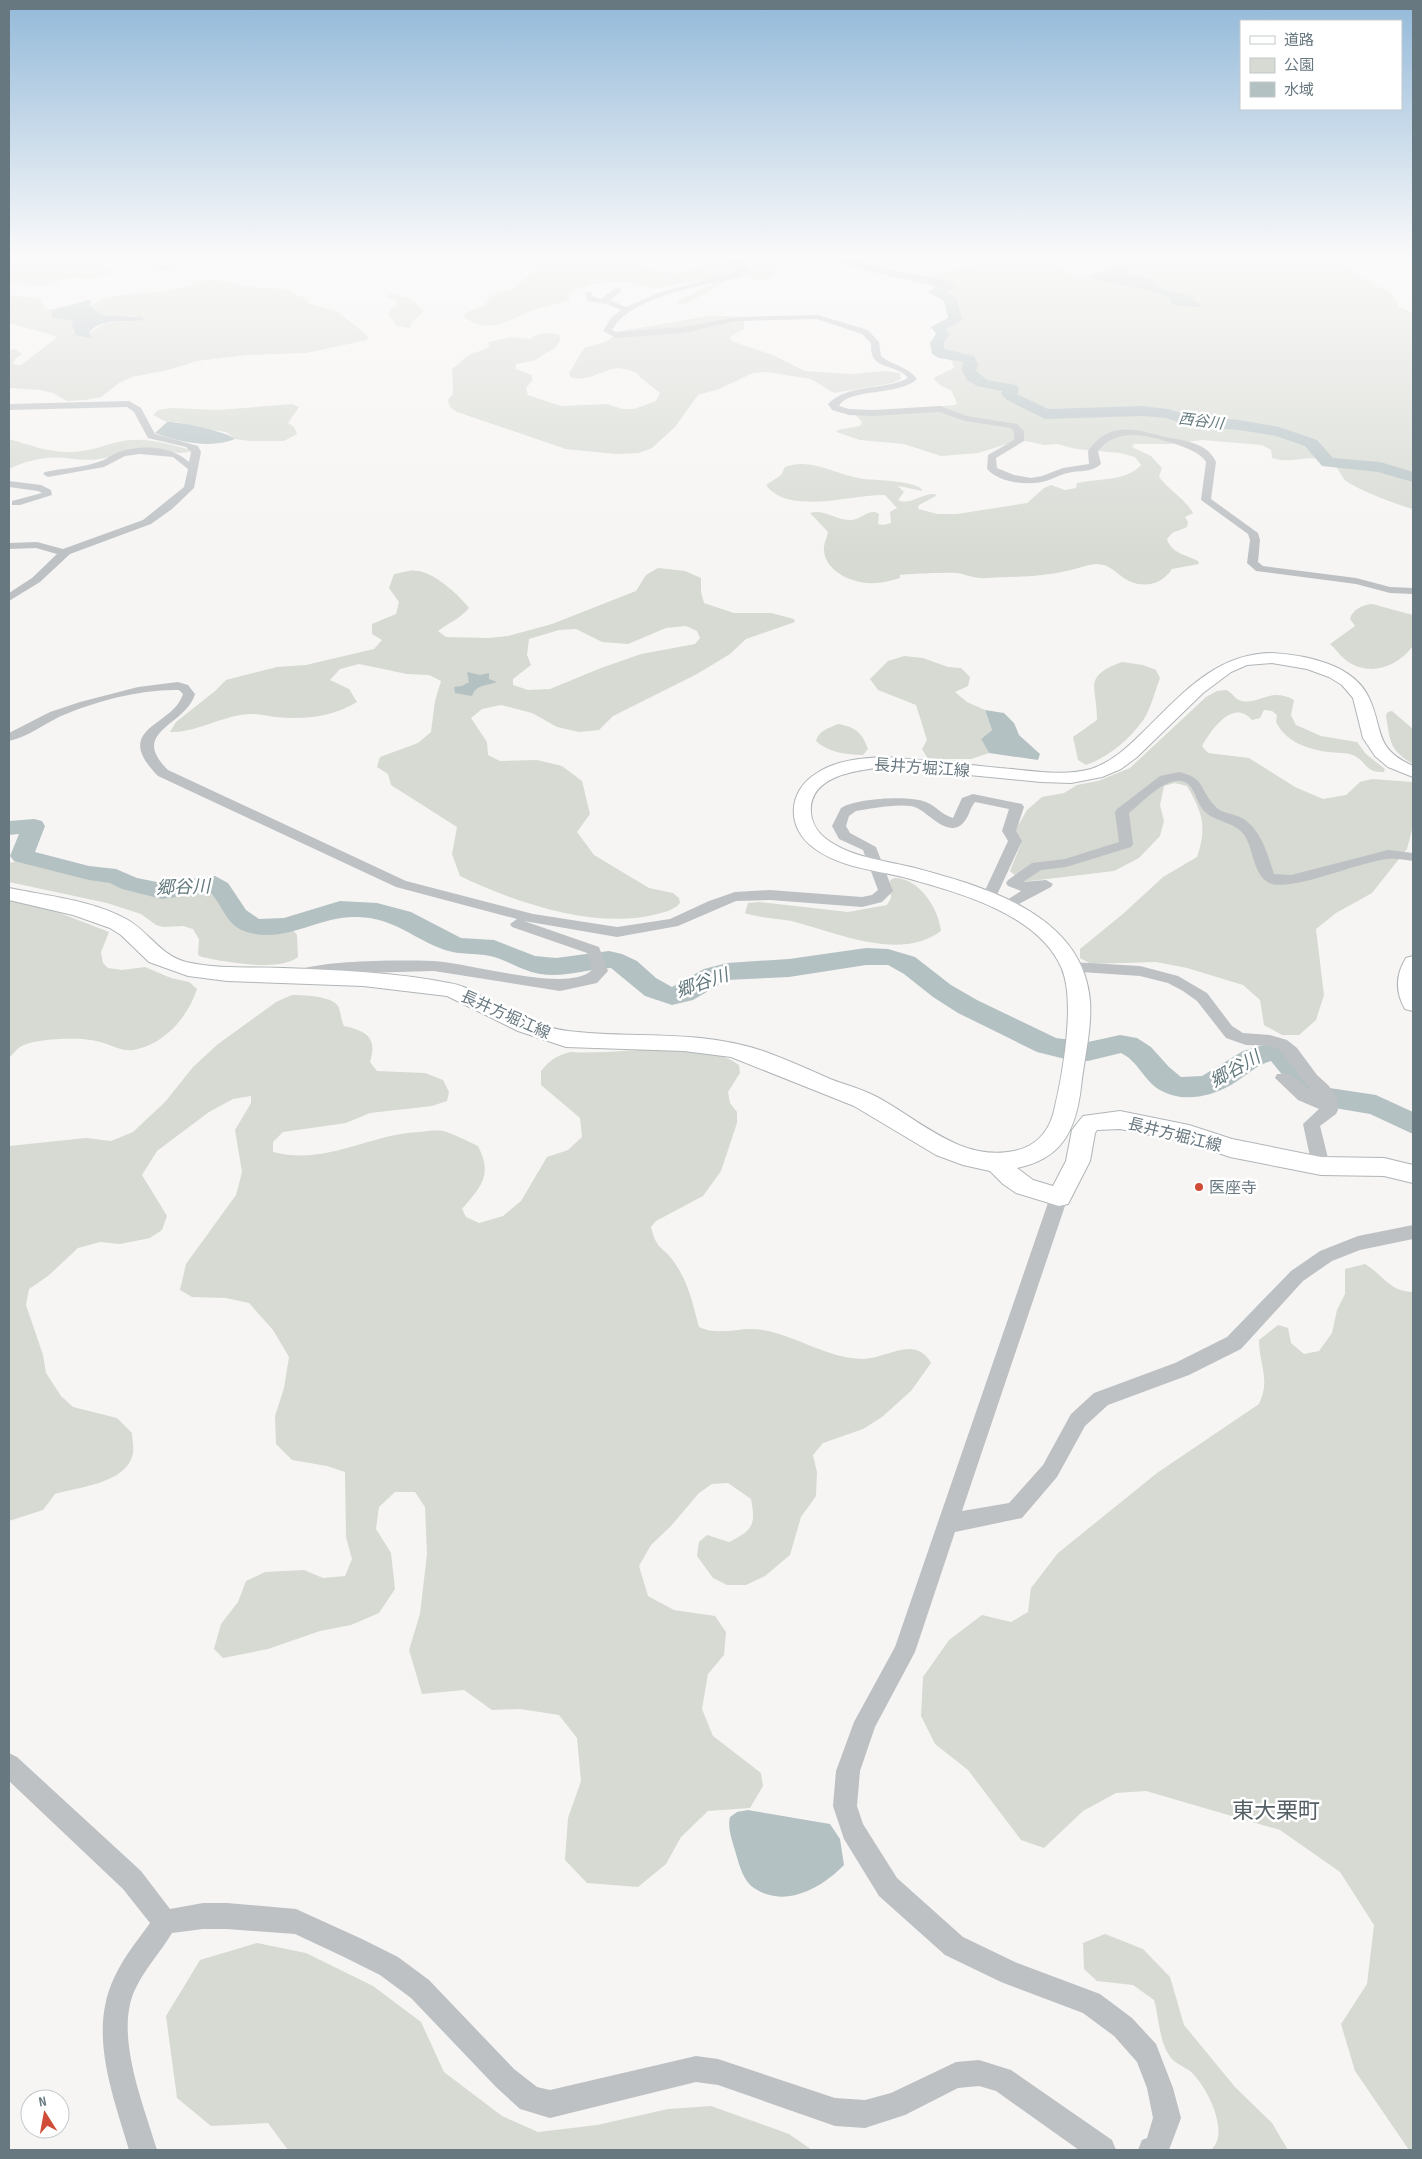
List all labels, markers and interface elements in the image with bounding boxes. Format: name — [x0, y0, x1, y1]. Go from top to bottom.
legend — [1240, 20, 1402, 110]
text: 道路 — [1284, 31, 1314, 50]
text: 公園 — [1284, 56, 1314, 75]
text: 水域 — [1284, 81, 1314, 100]
water label: 西谷川 — [1177, 409, 1226, 434]
street label: 長井方堀江線 — [873, 756, 970, 781]
water label: 郷谷川 — [156, 876, 212, 899]
water label: 郷谷川 — [673, 964, 733, 1002]
street label: 長井方堀江線 — [458, 987, 553, 1044]
water label: 郷谷川 — [1207, 1046, 1266, 1092]
street label: 長井方堀江線 — [1126, 1115, 1224, 1156]
place label: 医座寺 — [1209, 1179, 1257, 1198]
marker: 医座寺 — [1193, 1181, 1205, 1193]
district label: 東大栗町 — [1232, 1798, 1320, 1825]
north arrow — [20, 2089, 70, 2139]
text: N — [37, 2093, 48, 2111]

